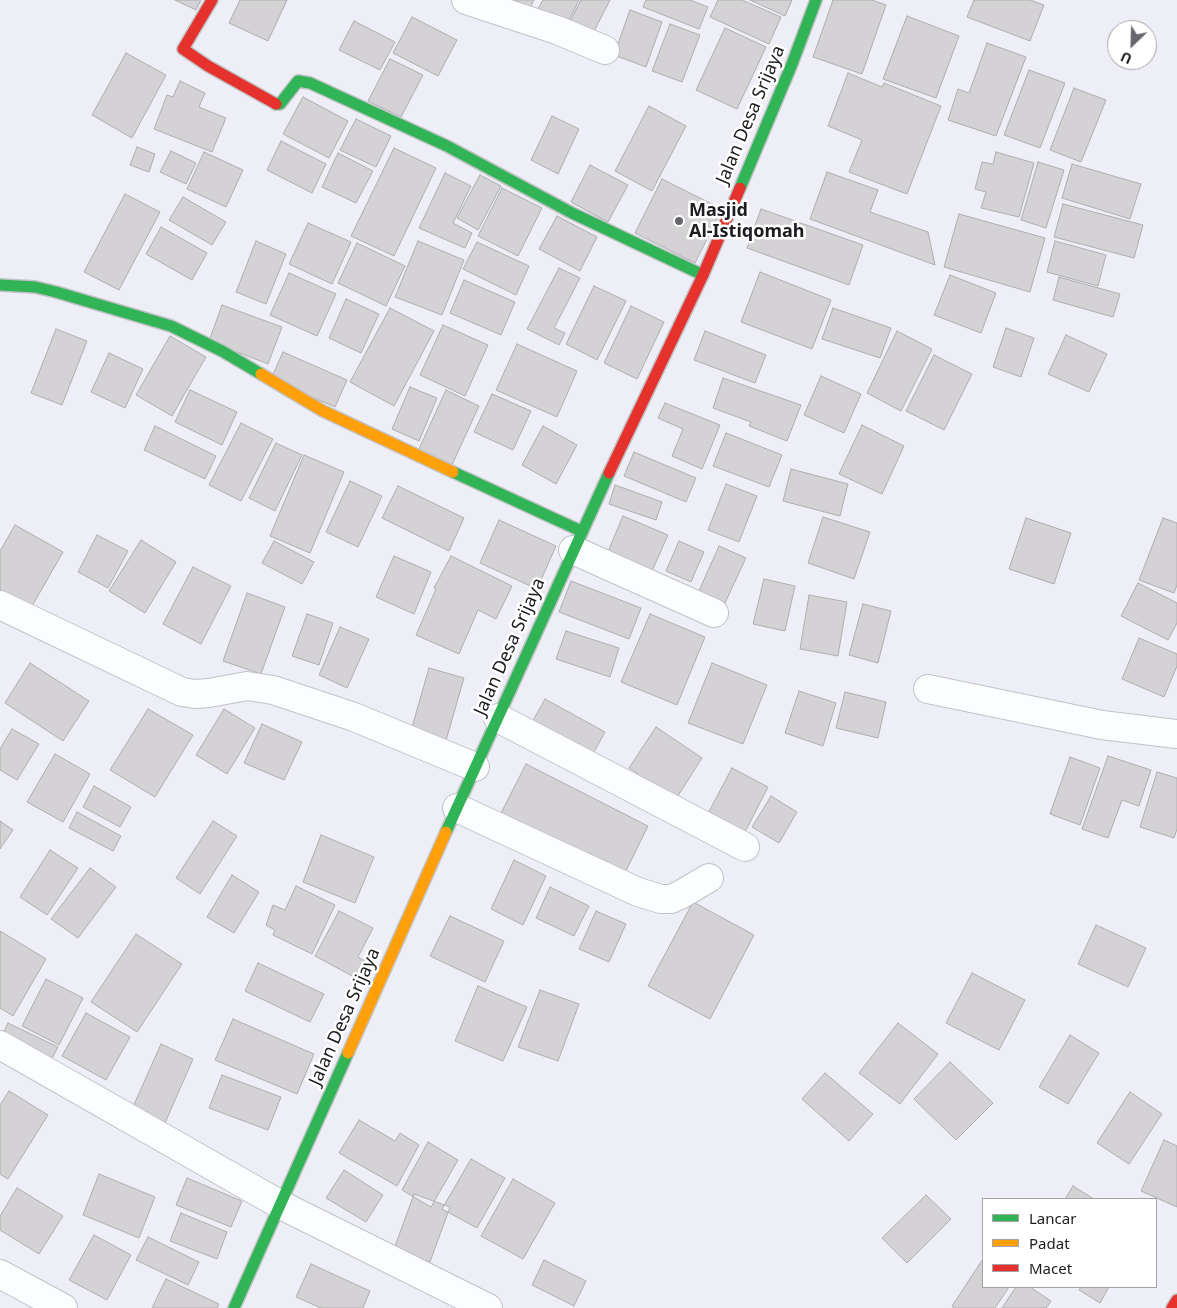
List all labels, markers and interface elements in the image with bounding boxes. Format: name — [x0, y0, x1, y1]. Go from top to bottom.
north arrow — [1107, 20, 1157, 70]
street label: Jalan Desa Srijaya — [712, 43, 790, 187]
text: U — [1117, 47, 1135, 69]
place label: Masjid Al-Istiqomah — [689, 200, 804, 242]
marker: Masjid Al-Istiqomah — [673, 215, 685, 227]
street label: Jalan Desa Srijaya — [470, 575, 550, 719]
street label: Jalan Desa Srijaya — [305, 945, 385, 1089]
legend — [982, 1198, 1157, 1288]
text: Lancar — [1029, 1208, 1076, 1228]
text: Padat — [1029, 1233, 1070, 1253]
text: Macet — [1029, 1258, 1072, 1278]

